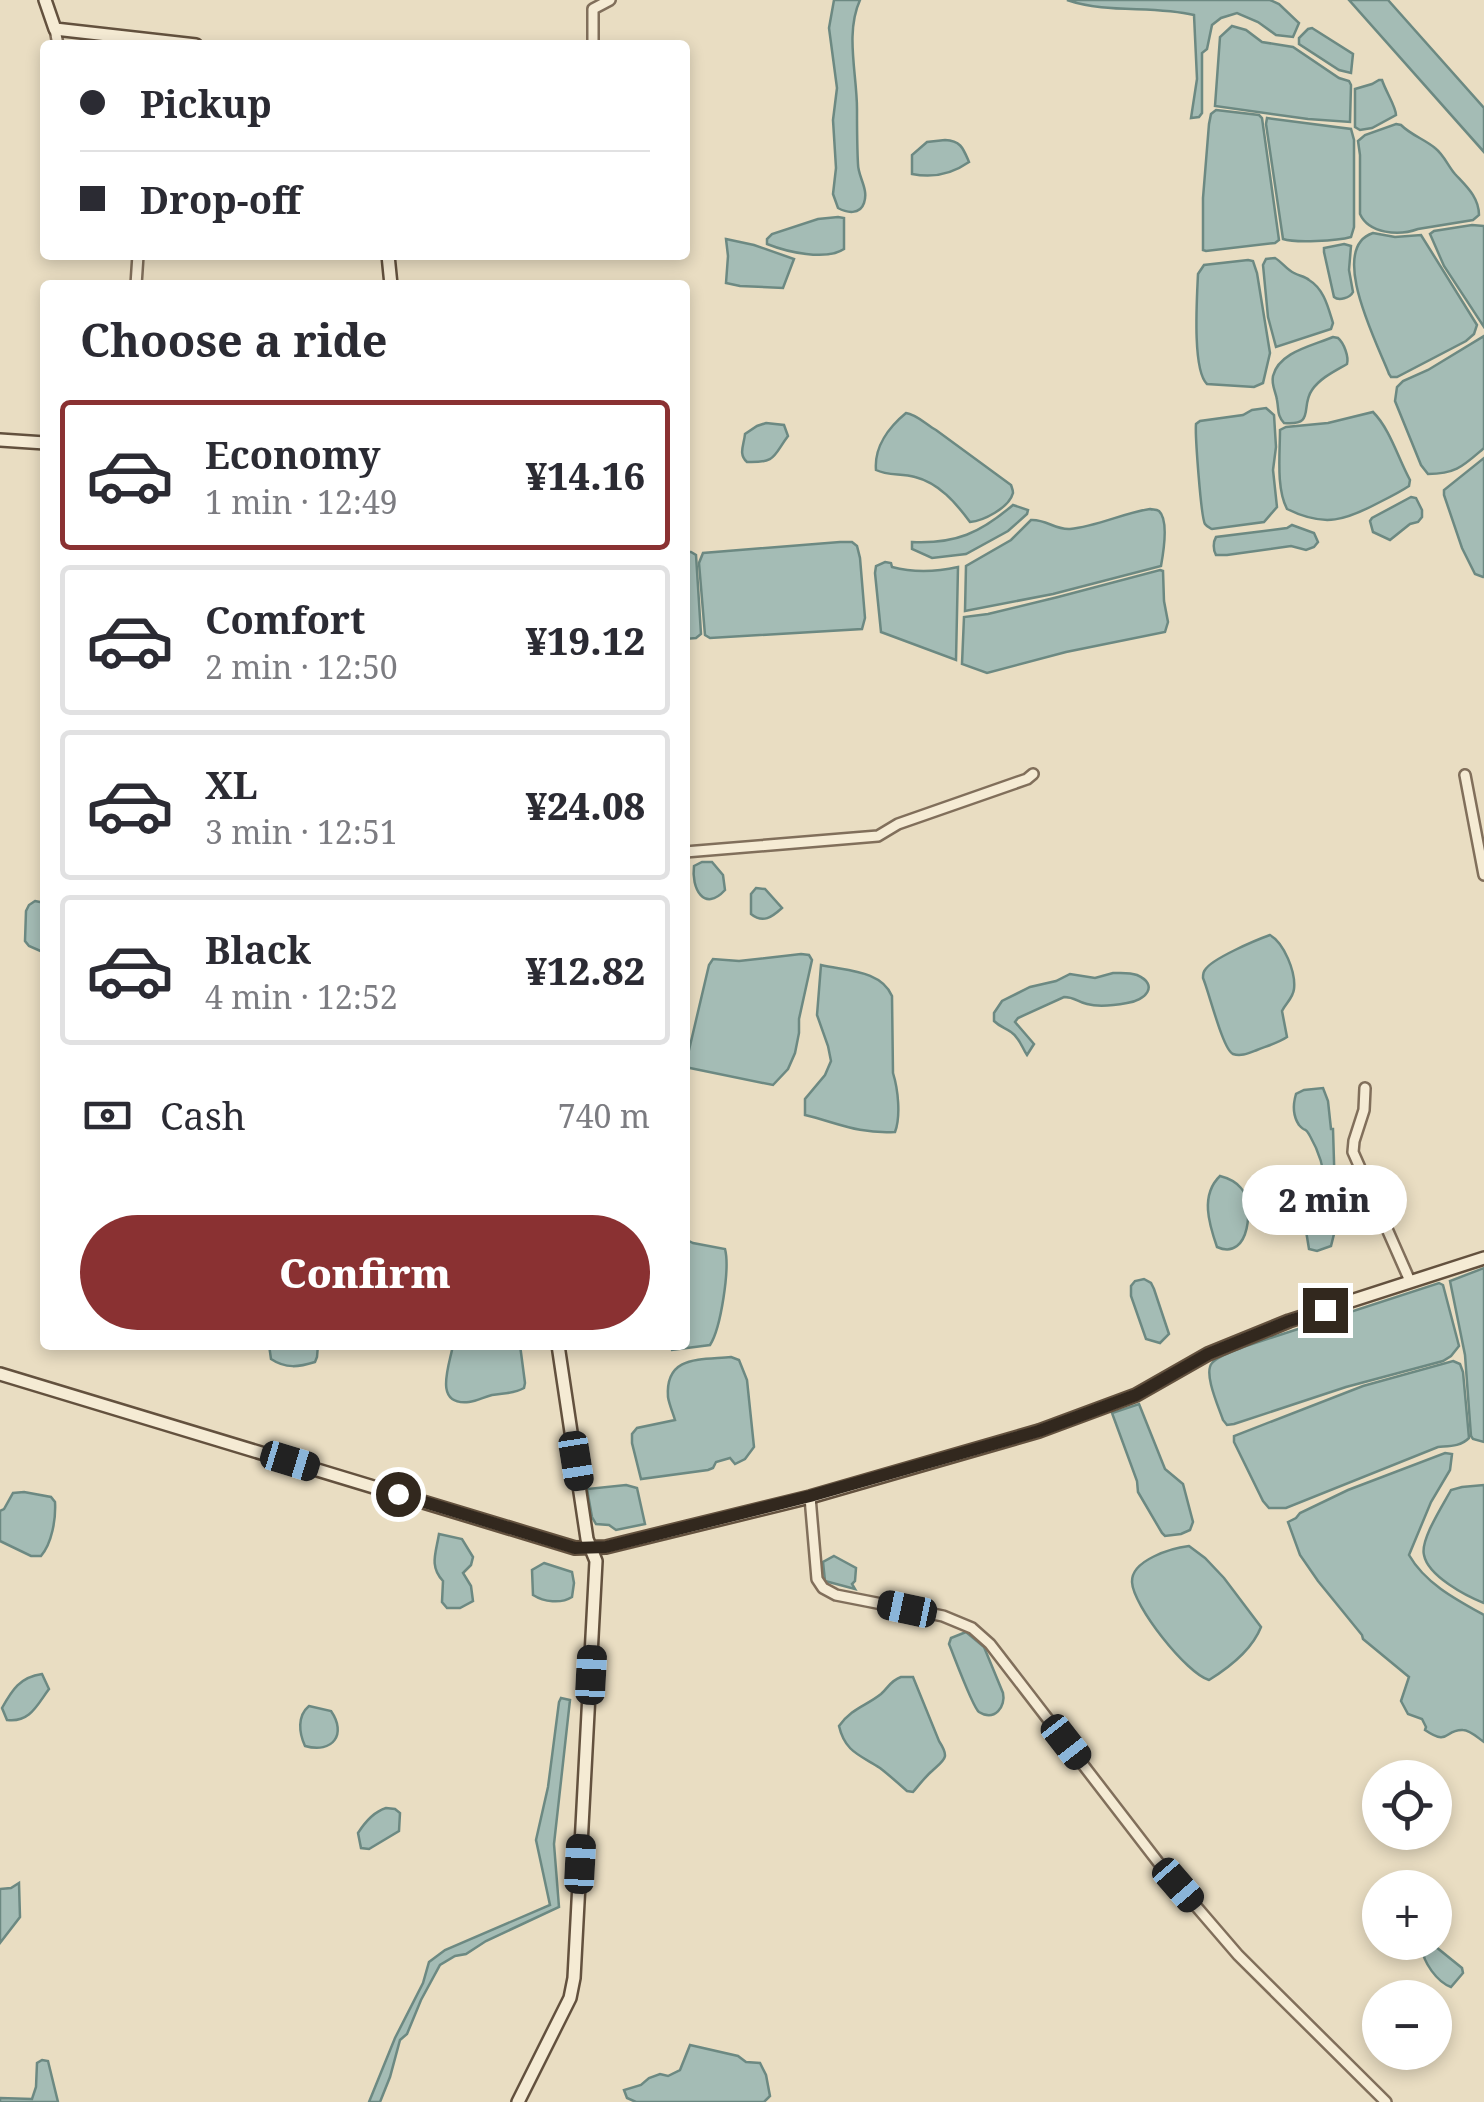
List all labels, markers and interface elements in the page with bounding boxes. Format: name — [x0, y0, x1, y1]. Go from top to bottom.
text: Pickup — [140, 77, 272, 129]
text: Drop-off — [140, 173, 301, 225]
text: Choose a ride — [80, 309, 388, 370]
text: Economy — [205, 428, 381, 480]
icon: car — [85, 430, 175, 520]
text: ¥14.16 — [525, 449, 645, 501]
text: 1 min · 12:49 — [205, 480, 398, 523]
text: Comfort — [205, 593, 365, 645]
icon: car — [85, 595, 175, 685]
text: ¥19.12 — [525, 614, 645, 666]
text: 2 min · 12:50 — [205, 645, 398, 688]
text: XL — [205, 758, 258, 810]
icon: car — [85, 760, 175, 850]
text: ¥24.08 — [525, 779, 645, 831]
text: 3 min · 12:51 — [205, 810, 398, 853]
text: Black — [205, 923, 311, 975]
icon: car — [85, 925, 175, 1015]
text: ¥12.82 — [525, 944, 645, 996]
text: 4 min · 12:52 — [205, 975, 398, 1018]
icon: cash — [80, 1088, 135, 1143]
text: Cash — [160, 1089, 246, 1141]
text: 740 m — [558, 1094, 650, 1137]
callout: 2 min — [1242, 1165, 1408, 1235]
text: 2 min — [1279, 1178, 1370, 1221]
button: Confirm — [80, 1215, 650, 1330]
route end — [1303, 1288, 1348, 1333]
car — [556, 1429, 596, 1493]
car — [257, 1438, 323, 1484]
route start — [376, 1472, 421, 1517]
car — [875, 1588, 939, 1630]
car — [574, 1644, 608, 1706]
car — [1036, 1709, 1096, 1775]
map controls — [1362, 1760, 1452, 2070]
button: locate — [1362, 1760, 1452, 1850]
car — [563, 1833, 597, 1895]
car — [1147, 1853, 1209, 1917]
button: + — [1362, 1870, 1452, 1960]
button: − — [1362, 1980, 1452, 2070]

